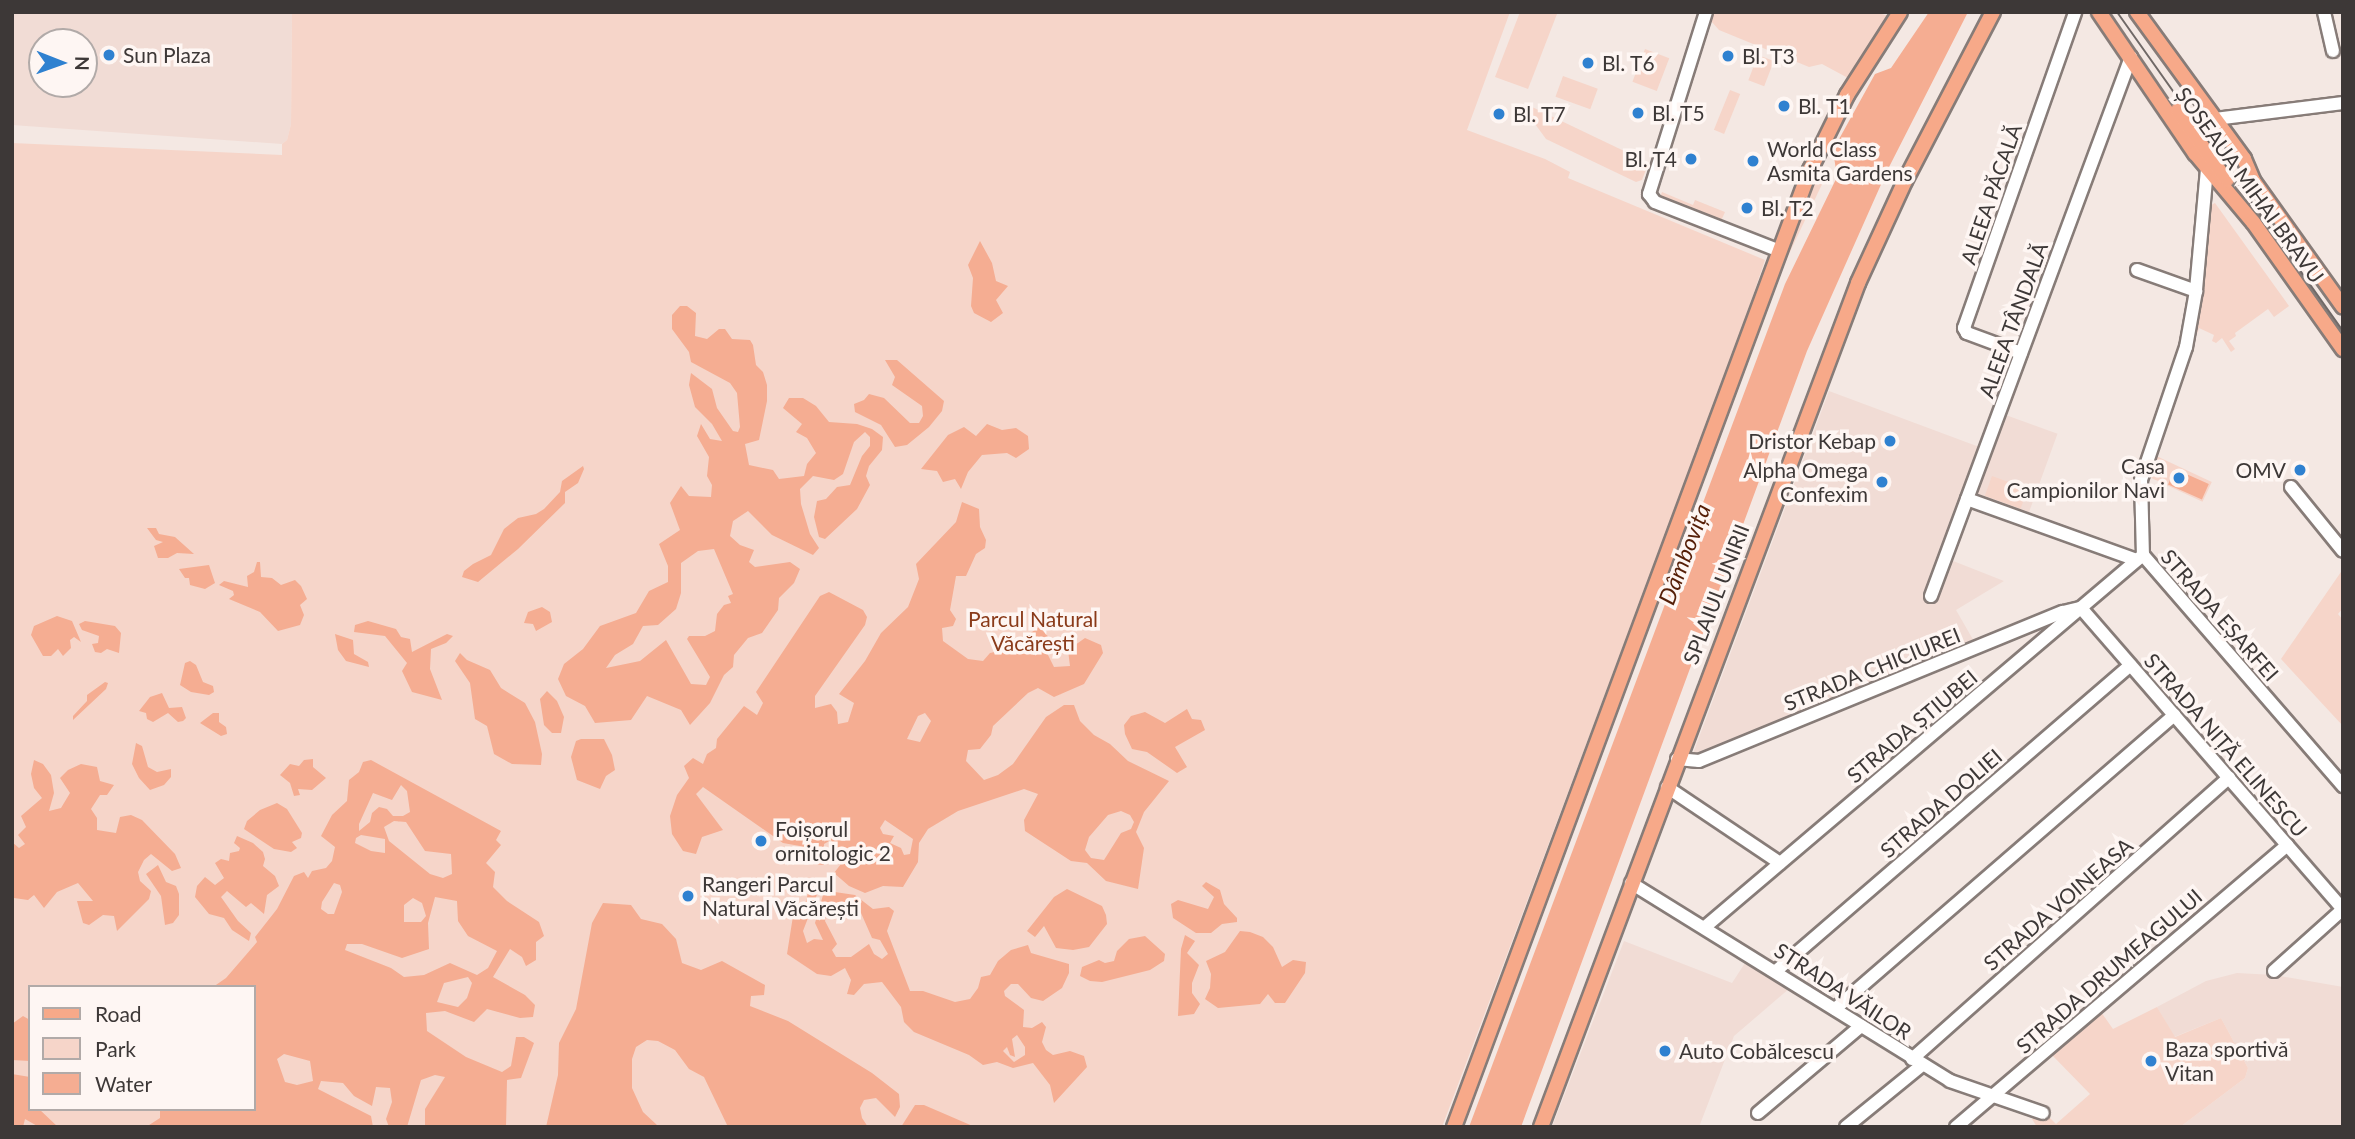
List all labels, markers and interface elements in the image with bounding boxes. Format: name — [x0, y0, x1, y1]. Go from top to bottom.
north arrow — [28, 28, 98, 98]
place label: Sun Plaza — [123, 42, 211, 68]
place label: Bl. T3 — [1742, 43, 1795, 69]
marker: Sun Plaza — [101, 47, 117, 63]
marker: Bl. T3 — [1720, 48, 1736, 64]
place label: Bl. T6 — [1602, 50, 1655, 76]
marker: Bl. T6 — [1580, 55, 1596, 71]
text: N — [71, 56, 94, 71]
street label: ȘOSEAUA MIHAI BRAVU — [2170, 82, 2330, 288]
place label: Bl. T1 — [1798, 93, 1851, 119]
marker: Bl. T1 — [1776, 98, 1792, 114]
place label: Bl. T5 — [1652, 100, 1705, 126]
place label: Bl. T7 — [1513, 101, 1566, 127]
marker: Bl. T5 — [1630, 105, 1646, 121]
marker: Bl. T7 — [1491, 106, 1507, 122]
street label: ALEEA PĂCALĂ — [1955, 120, 2027, 268]
place label: World Class Asmita Gardens — [1767, 136, 1913, 186]
place label: Bl. T4 — [1624, 146, 1677, 172]
marker: Bl. T4 — [1683, 151, 1699, 167]
marker: World Class Asmita Gardens — [1745, 153, 1761, 169]
place label: Bl. T2 — [1761, 195, 1814, 221]
marker: Bl. T2 — [1739, 200, 1755, 216]
street label: ALEEA TÂNDALĂ — [1973, 238, 2053, 402]
place label: Dristor Kebap — [1748, 428, 1876, 454]
marker: Dristor Kebap — [1882, 433, 1898, 449]
place label: Casa Campionilor Navi — [2006, 453, 2165, 503]
place label: Alpha Omega Confexim — [1743, 457, 1868, 507]
place label: OMV — [2235, 457, 2286, 483]
marker: OMV — [2292, 462, 2308, 478]
marker: Casa Campionilor Navi — [2171, 470, 2187, 486]
marker: Alpha Omega Confexim — [1874, 474, 1890, 490]
water label: Dâmbovița — [1652, 500, 1716, 608]
street label: SPLAIUL UNIRII — [1678, 520, 1754, 668]
street label: STRADA EȘARFEI — [2156, 544, 2284, 686]
park label: Parcul Natural Văcărești — [968, 606, 1098, 656]
street label: STRADA CHICIUREI — [1780, 622, 1964, 716]
street label: STRADA NIȚĂ ELINESCU — [2139, 647, 2313, 843]
street label: STRADA ȘTIUBEI — [1841, 664, 1983, 788]
street label: STRADA DOLIEI — [1875, 743, 2007, 863]
place label: Foișorul ornitologic 2 — [775, 816, 891, 866]
street label: STRADA VOINEASA — [1978, 832, 2138, 976]
marker: Foișorul ornitologic 2 — [753, 833, 769, 849]
place label: Rangeri Parcul Natural Văcărești — [702, 871, 860, 921]
street label: STRADA DRUMEAGULUI — [2011, 883, 2207, 1059]
marker: Rangeri Parcul Natural Văcărești — [680, 888, 696, 904]
street label: STRADA VĂILOR — [1769, 937, 1917, 1045]
legend — [28, 985, 256, 1111]
text: Road — [95, 1001, 142, 1026]
text: Park — [95, 1036, 136, 1061]
place label: Baza sportivă Vitan — [2165, 1036, 2289, 1086]
place label: Auto Cobălcescu — [1679, 1038, 1834, 1064]
marker: Auto Cobălcescu — [1657, 1043, 1673, 1059]
marker: Baza sportivă Vitan — [2143, 1053, 2159, 1069]
text: Water — [95, 1071, 152, 1096]

